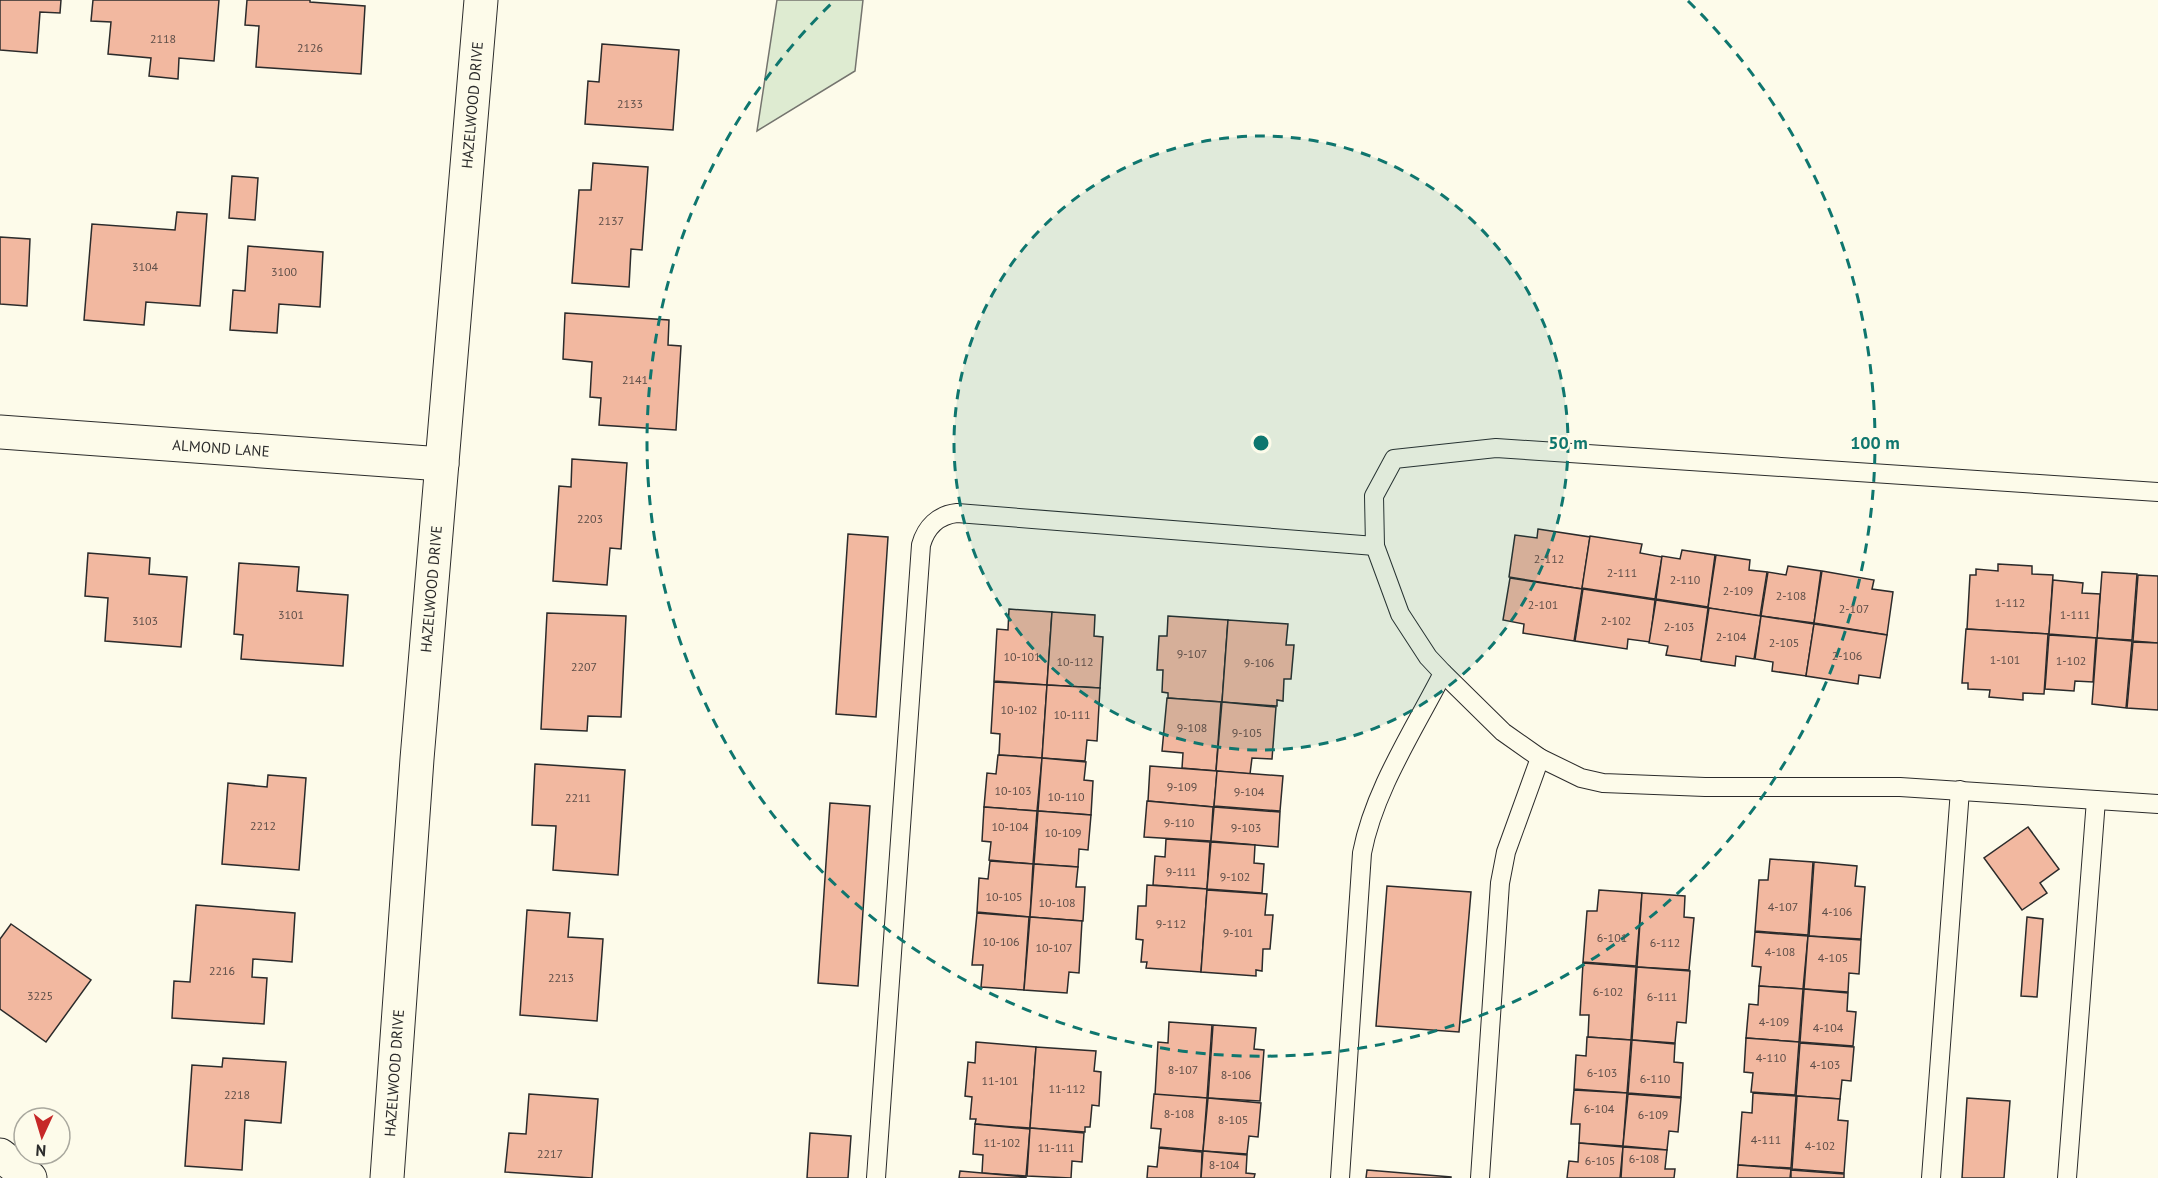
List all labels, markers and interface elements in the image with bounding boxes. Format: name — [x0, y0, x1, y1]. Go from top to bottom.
house number: 2118 — [150, 31, 176, 46]
house number: 2126 — [297, 40, 323, 55]
street label: HAZELWOOD DRIVE — [457, 41, 487, 169]
house number: 2133 — [617, 96, 643, 111]
house number: 2137 — [598, 213, 624, 228]
house number: 3104 — [132, 259, 159, 274]
house number: 3100 — [271, 264, 298, 279]
house number: 2141 — [622, 372, 648, 387]
text: 50 m — [1548, 431, 1588, 454]
text: 100 m — [1850, 431, 1900, 454]
centre of rings — [1251, 433, 1271, 453]
street label: ALMOND LANE — [172, 435, 270, 461]
house number: 2203 — [577, 511, 603, 526]
street label: HAZELWOOD DRIVE — [416, 525, 446, 653]
house number: 2-112 — [1534, 551, 1564, 566]
house number: 2-111 — [1607, 565, 1637, 580]
house number: 2-110 — [1670, 572, 1701, 587]
house number: 2-109 — [1723, 583, 1753, 598]
house number: 2-108 — [1776, 588, 1806, 603]
house number: 1-112 — [1995, 595, 2025, 610]
house number: 2-101 — [1528, 597, 1558, 612]
house number: 2-107 — [1839, 601, 1869, 616]
house number: 3101 — [278, 607, 304, 622]
house number: 1-111 — [2060, 607, 2090, 622]
house number: 3103 — [132, 613, 158, 628]
house number: 2-102 — [1601, 613, 1631, 628]
house number: 2-103 — [1664, 619, 1694, 634]
house number: 2-104 — [1716, 629, 1747, 644]
house number: 2-105 — [1769, 635, 1799, 650]
house number: 9-107 — [1177, 646, 1207, 661]
house number: 2-106 — [1832, 648, 1862, 663]
house number: 10-101 — [1003, 649, 1041, 664]
house number: 1-101 — [1990, 652, 2020, 667]
house number: 1-102 — [2056, 653, 2086, 668]
house number: 10-112 — [1056, 654, 1094, 669]
house number: 9-106 — [1244, 655, 1274, 670]
house number: 2207 — [571, 659, 597, 674]
house number: 10-102 — [1000, 702, 1038, 717]
house number: 10-111 — [1053, 707, 1091, 722]
house number: 9-108 — [1177, 720, 1207, 735]
house number: 9-105 — [1232, 725, 1262, 740]
house number: 9-109 — [1167, 779, 1197, 794]
house number: 10-103 — [994, 783, 1032, 798]
house number: 9-104 — [1234, 784, 1265, 799]
house number: 10-110 — [1047, 789, 1085, 804]
house number: 2211 — [565, 790, 591, 805]
house number: 9-110 — [1164, 815, 1195, 830]
house number: 2212 — [250, 818, 276, 833]
house number: 10-104 — [991, 819, 1029, 834]
house number: 9-103 — [1231, 820, 1261, 835]
house number: 10-109 — [1044, 825, 1082, 840]
house number: 9-111 — [1166, 864, 1196, 879]
house number: 9-102 — [1220, 869, 1250, 884]
house number: 10-105 — [985, 889, 1023, 904]
house number: 10-108 — [1038, 895, 1076, 910]
house number: 4-107 — [1768, 899, 1798, 914]
house number: 4-106 — [1822, 904, 1852, 919]
house number: 9-112 — [1156, 916, 1186, 931]
house number: 9-101 — [1223, 925, 1253, 940]
house number: 6-101 — [1597, 930, 1627, 945]
house number: 10-106 — [982, 934, 1020, 949]
house number: 6-112 — [1650, 935, 1680, 950]
house number: 10-107 — [1035, 940, 1073, 955]
house number: 4-108 — [1765, 944, 1795, 959]
house number: 4-105 — [1818, 950, 1848, 965]
house number: 2216 — [209, 963, 235, 978]
house number: 2213 — [548, 970, 574, 985]
house number: 6-102 — [1593, 984, 1623, 999]
house number: 3225 — [27, 988, 53, 1003]
house number: 6-111 — [1647, 989, 1677, 1004]
street label: HAZELWOOD DRIVE — [380, 1009, 408, 1137]
house number: 4-109 — [1759, 1014, 1789, 1029]
house number: 4-104 — [1813, 1020, 1844, 1035]
house number: 4-110 — [1756, 1050, 1787, 1065]
house number: 4-103 — [1810, 1057, 1840, 1072]
house number: 8-107 — [1168, 1062, 1198, 1077]
house number: 6-103 — [1587, 1065, 1617, 1080]
house number: 8-106 — [1221, 1067, 1251, 1082]
house number: 6-110 — [1640, 1071, 1671, 1086]
house number: 11-101 — [981, 1073, 1019, 1088]
house number: 11-112 — [1048, 1081, 1086, 1096]
house number: 2218 — [224, 1087, 250, 1102]
house number: 6-104 — [1584, 1101, 1615, 1116]
north arrow — [12, 1106, 72, 1166]
house number: 8-108 — [1164, 1106, 1194, 1121]
house number: 6-109 — [1638, 1107, 1668, 1122]
house number: 8-105 — [1218, 1112, 1248, 1127]
house number: 4-111 — [1751, 1132, 1781, 1147]
house number: 11-102 — [983, 1135, 1021, 1150]
house number: 4-102 — [1805, 1138, 1835, 1153]
house number: 11-111 — [1037, 1140, 1075, 1155]
text: N — [35, 1141, 47, 1161]
house number: 2217 — [537, 1146, 563, 1161]
house number: 6-108 — [1629, 1151, 1659, 1166]
house number: 6-105 — [1585, 1153, 1615, 1168]
house number: 8-104 — [1209, 1157, 1240, 1172]

